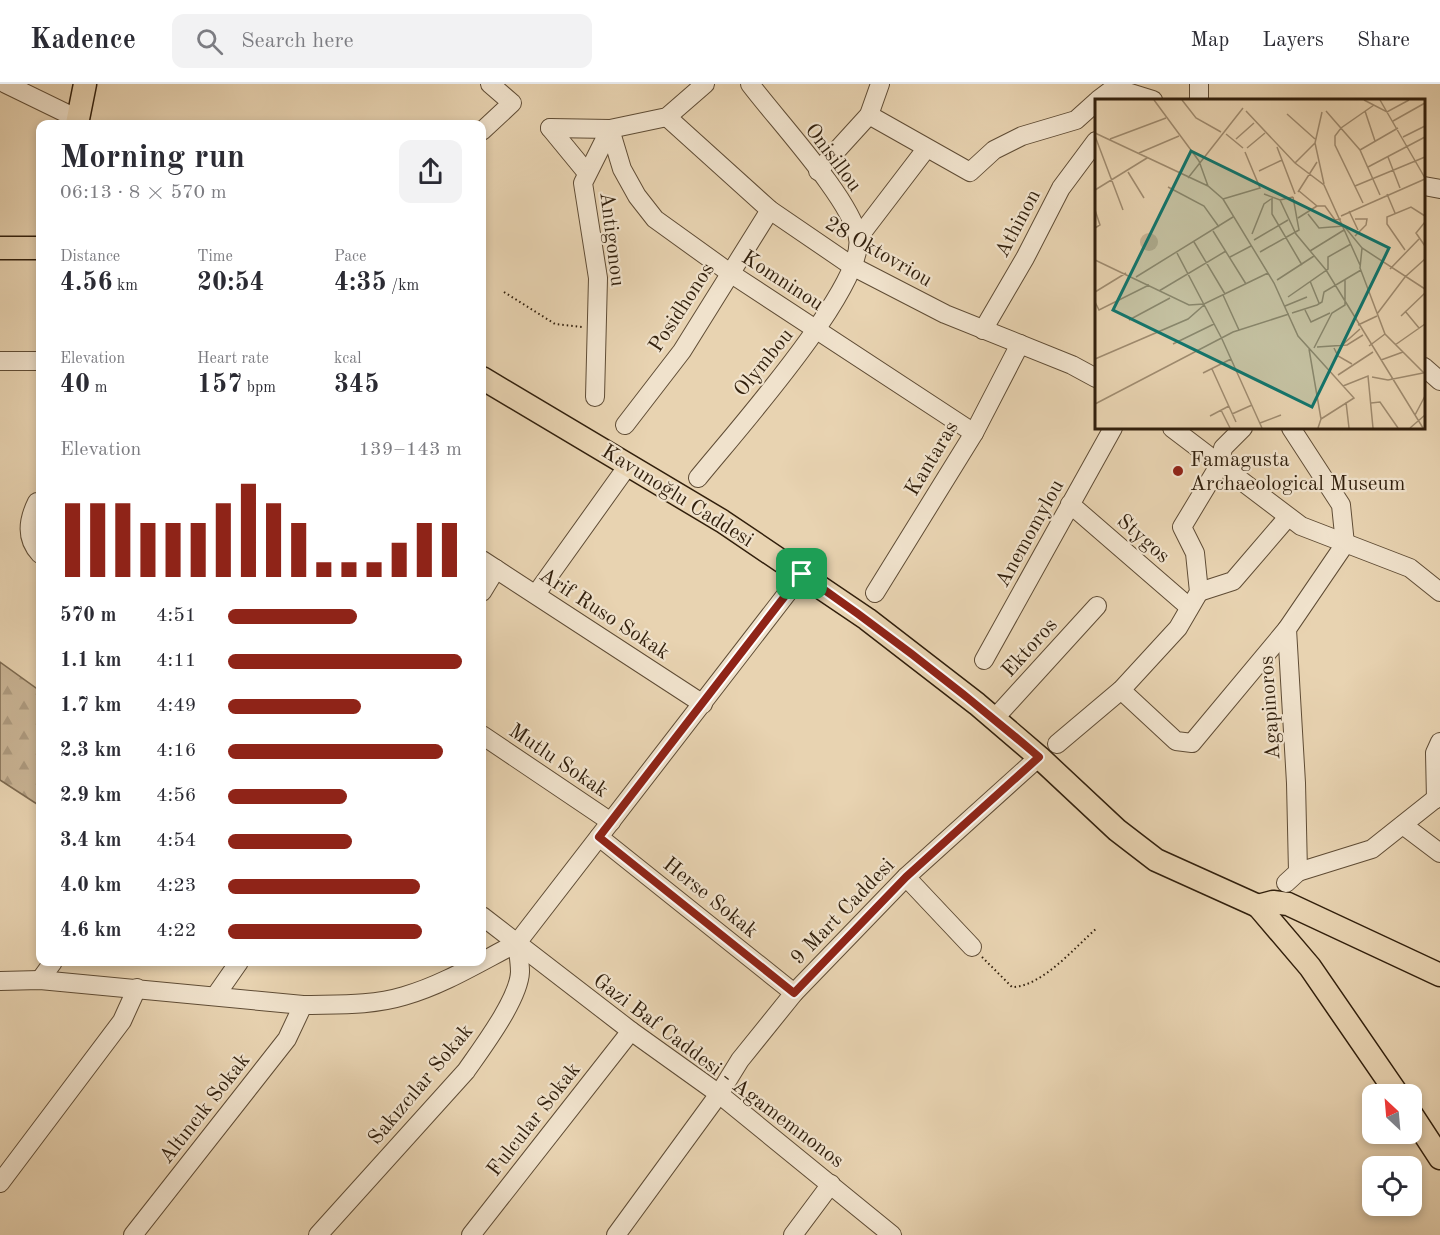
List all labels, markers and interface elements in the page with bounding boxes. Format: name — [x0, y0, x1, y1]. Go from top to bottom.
search box — [172, 14, 592, 68]
icon: search — [193, 25, 226, 58]
text: Kadence — [30, 27, 136, 55]
text: Search here — [241, 30, 354, 52]
text: Map — [1190, 30, 1229, 51]
text: Layers — [1262, 30, 1324, 51]
text: Share — [1357, 30, 1410, 51]
inset map — [1095, 99, 1425, 429]
street label: Onisillou — [801, 120, 865, 196]
button: share — [399, 140, 462, 203]
text: Morning run — [60, 142, 245, 175]
text: 06:13 · 8 × 570 m — [60, 183, 227, 203]
street label: Athinon — [992, 186, 1045, 261]
street label: Antigonou — [595, 191, 628, 288]
street label: 28 Oktovriou — [821, 213, 935, 291]
street label: Komninou — [737, 247, 827, 315]
text: Distance — [60, 249, 120, 265]
text: Time — [197, 249, 233, 265]
text: Pace — [334, 249, 366, 265]
street label: Posidhonos — [646, 259, 719, 356]
text: 4.56 — [60, 270, 113, 296]
text: 20:54 — [197, 270, 265, 296]
text: 4:35 — [334, 270, 387, 296]
text: km — [113, 278, 138, 294]
text: /km — [387, 278, 419, 294]
street label: Olymbou — [731, 325, 798, 401]
text: Elevation — [60, 351, 125, 367]
text: Heart rate — [197, 351, 269, 367]
text: kcal — [334, 351, 362, 367]
text: 40 — [60, 372, 90, 398]
text: 157 — [197, 372, 242, 398]
text: 345 — [334, 372, 379, 398]
text: m — [90, 380, 107, 396]
text: bpm — [242, 380, 276, 396]
street label: Kantaras — [902, 418, 963, 500]
text: Elevation — [60, 440, 141, 460]
text: 139–143 m — [359, 440, 462, 460]
street label: Kavunoğlu Caddesi — [598, 441, 757, 551]
place label: Famagusta Archaeological Museum — [1190, 450, 1405, 495]
marker: Famagusta Archaeological Museum — [1171, 464, 1185, 478]
street label: Anemomylou — [992, 476, 1068, 591]
street label: Stygos — [1113, 511, 1173, 568]
pin — [776, 548, 827, 599]
icon: arrive — [785, 557, 818, 590]
street label: Arif Ruso Sokak — [535, 564, 673, 664]
text: 570 m — [60, 606, 116, 626]
text: 4:51 — [156, 606, 196, 626]
street label: Ektoros — [998, 614, 1062, 682]
text: 1.1 km — [60, 651, 122, 671]
text: 4:11 — [156, 651, 196, 671]
street label: Agapinoros — [1256, 655, 1285, 761]
text: 1.7 km — [60, 696, 122, 716]
text: 4:49 — [156, 696, 196, 716]
street label: Mutlu Sokak — [505, 721, 612, 802]
text: 2.3 km — [60, 741, 122, 761]
text: 4:16 — [156, 741, 196, 761]
text: 2.9 km — [60, 786, 122, 806]
text: 4:56 — [156, 786, 196, 806]
text: 3.4 km — [60, 831, 122, 851]
text: 4:54 — [156, 831, 196, 851]
street label: Herse Sokak — [659, 854, 761, 943]
street label: 9 Mart Caddesi — [787, 855, 899, 969]
text: 4.0 km — [60, 876, 122, 896]
text: 4:23 — [156, 876, 196, 896]
text: 4.6 km — [60, 921, 122, 941]
text: 4:22 — [156, 921, 196, 941]
street label: Gazi Baf Caddesi - Agamemnonos — [589, 970, 847, 1172]
street label: Sakızcılar Sokak — [365, 1021, 478, 1149]
street label: Altıncık Sokak — [156, 1050, 255, 1168]
street label: Fulcular Sokak — [484, 1059, 585, 1181]
north arrow — [1362, 1084, 1422, 1144]
map controls — [1362, 1084, 1422, 1216]
button: locate — [1362, 1156, 1422, 1216]

